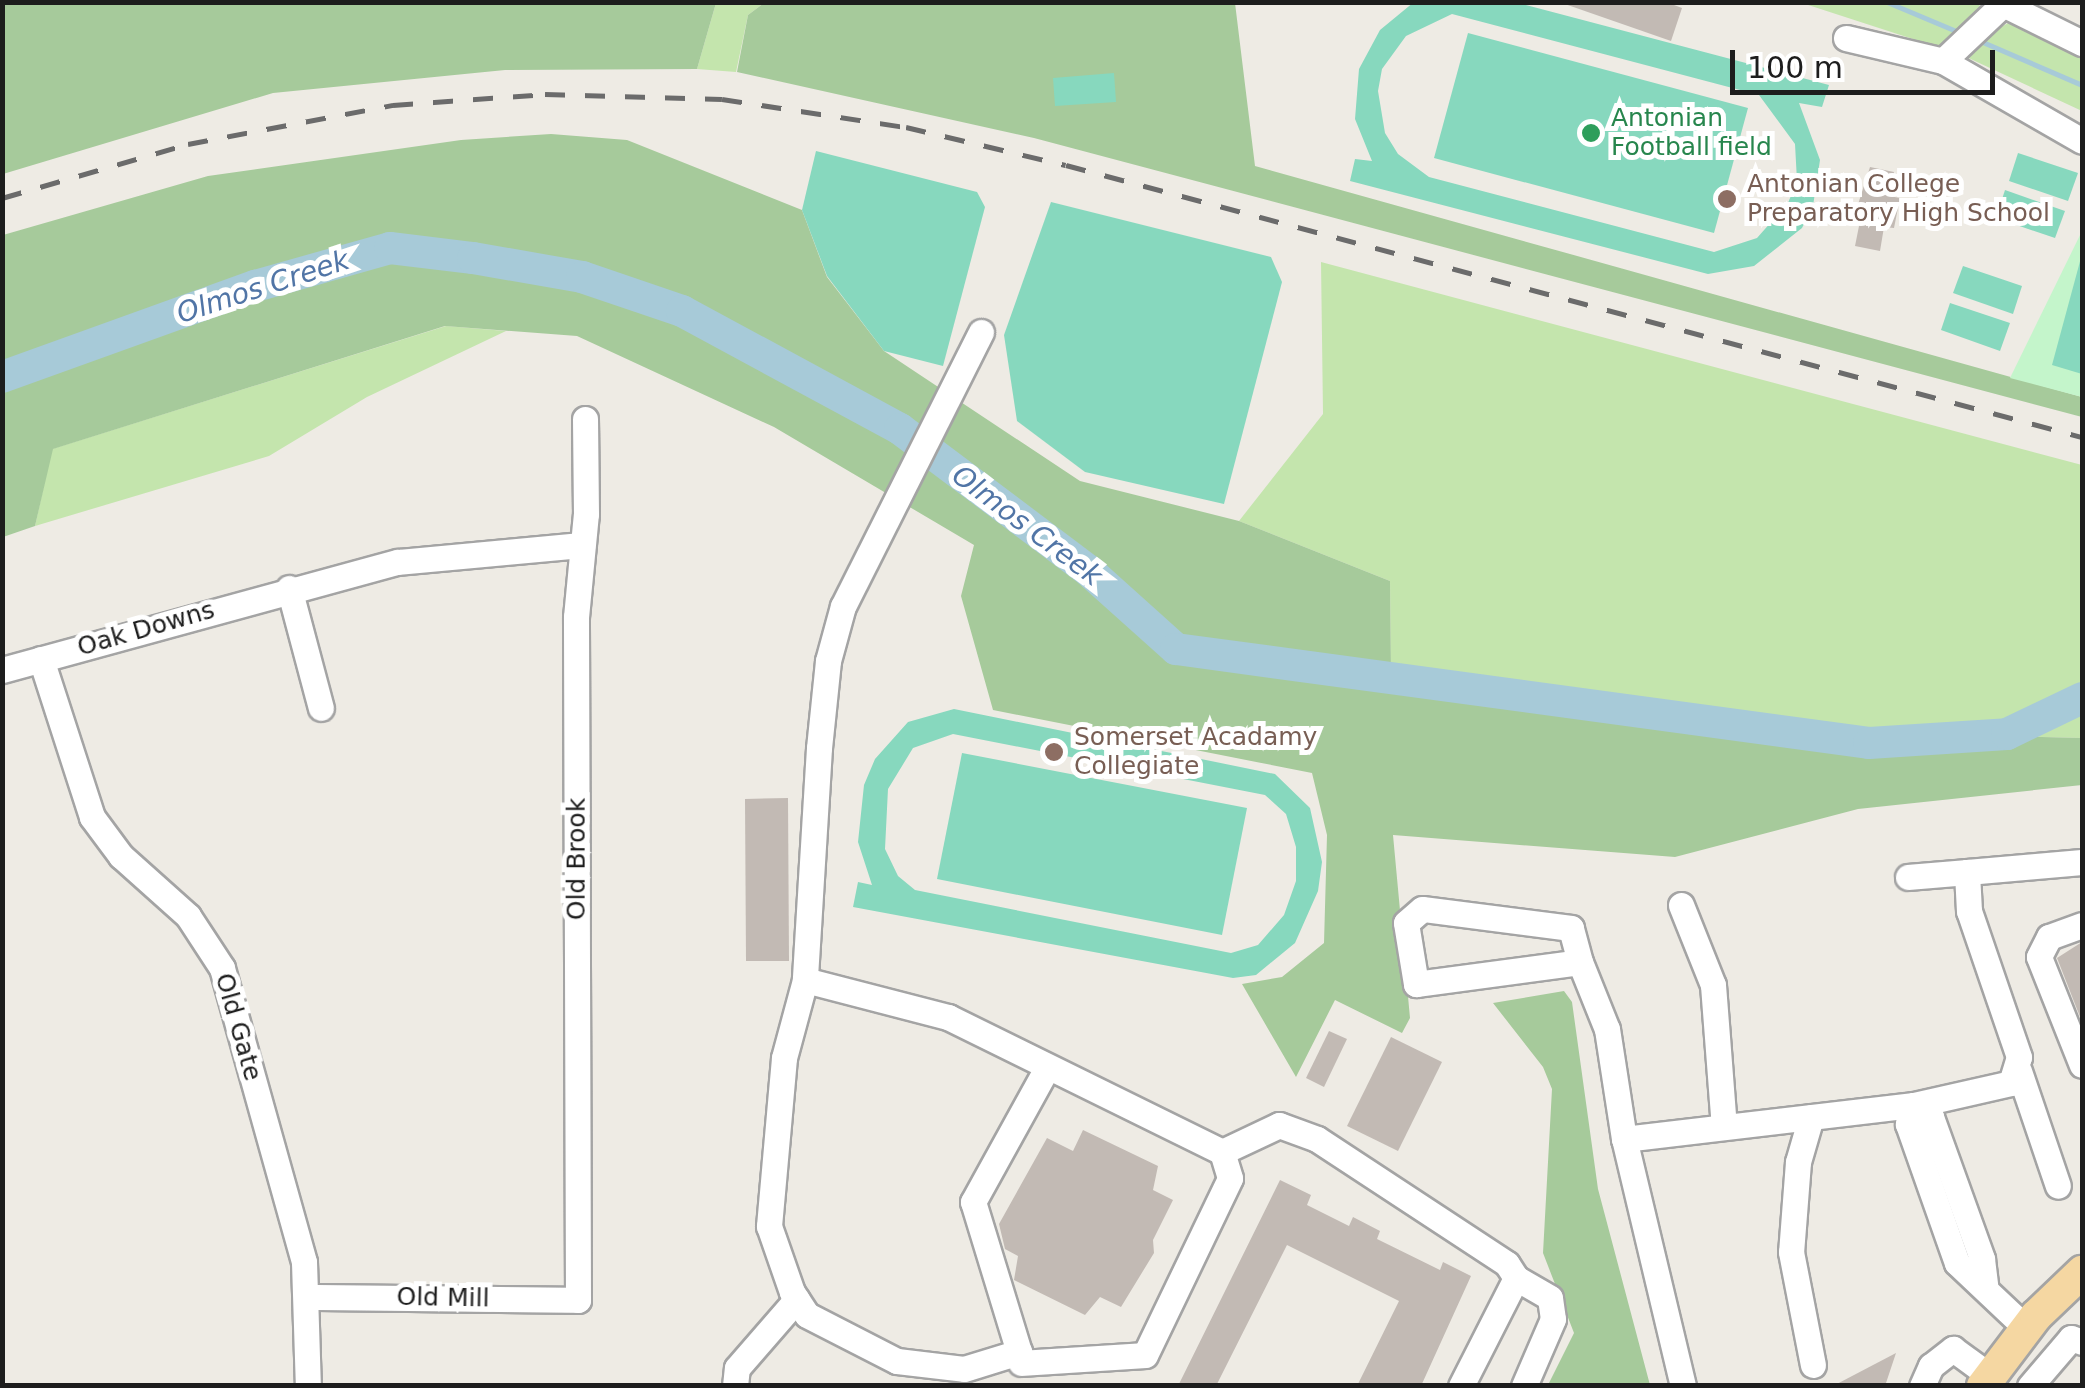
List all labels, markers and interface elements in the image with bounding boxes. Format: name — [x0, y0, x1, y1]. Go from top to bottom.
scale bar — [1735, 30, 2000, 92]
text: 100 m — [1747, 50, 1843, 85]
place label: Antonian Football field — [1611, 104, 1772, 163]
marker: Antonian Football field — [1580, 122, 1602, 144]
place label: Antonian College Preparatory High School — [1747, 170, 2050, 229]
marker: Antonian College Preparatory High School — [1716, 188, 1738, 210]
water label: Olmos Creek — [172, 243, 354, 331]
water label: Olmos Creek — [945, 459, 1109, 593]
street label: Oak Downs — [74, 595, 218, 663]
place label: Somerset Acadamy Collegiate — [1074, 723, 1317, 782]
marker: Somerset Acadamy Collegiate — [1043, 741, 1065, 763]
street label: Old Brook — [562, 798, 592, 920]
street label: Old Gate — [208, 970, 268, 1084]
street label: Old Mill — [396, 1282, 490, 1314]

